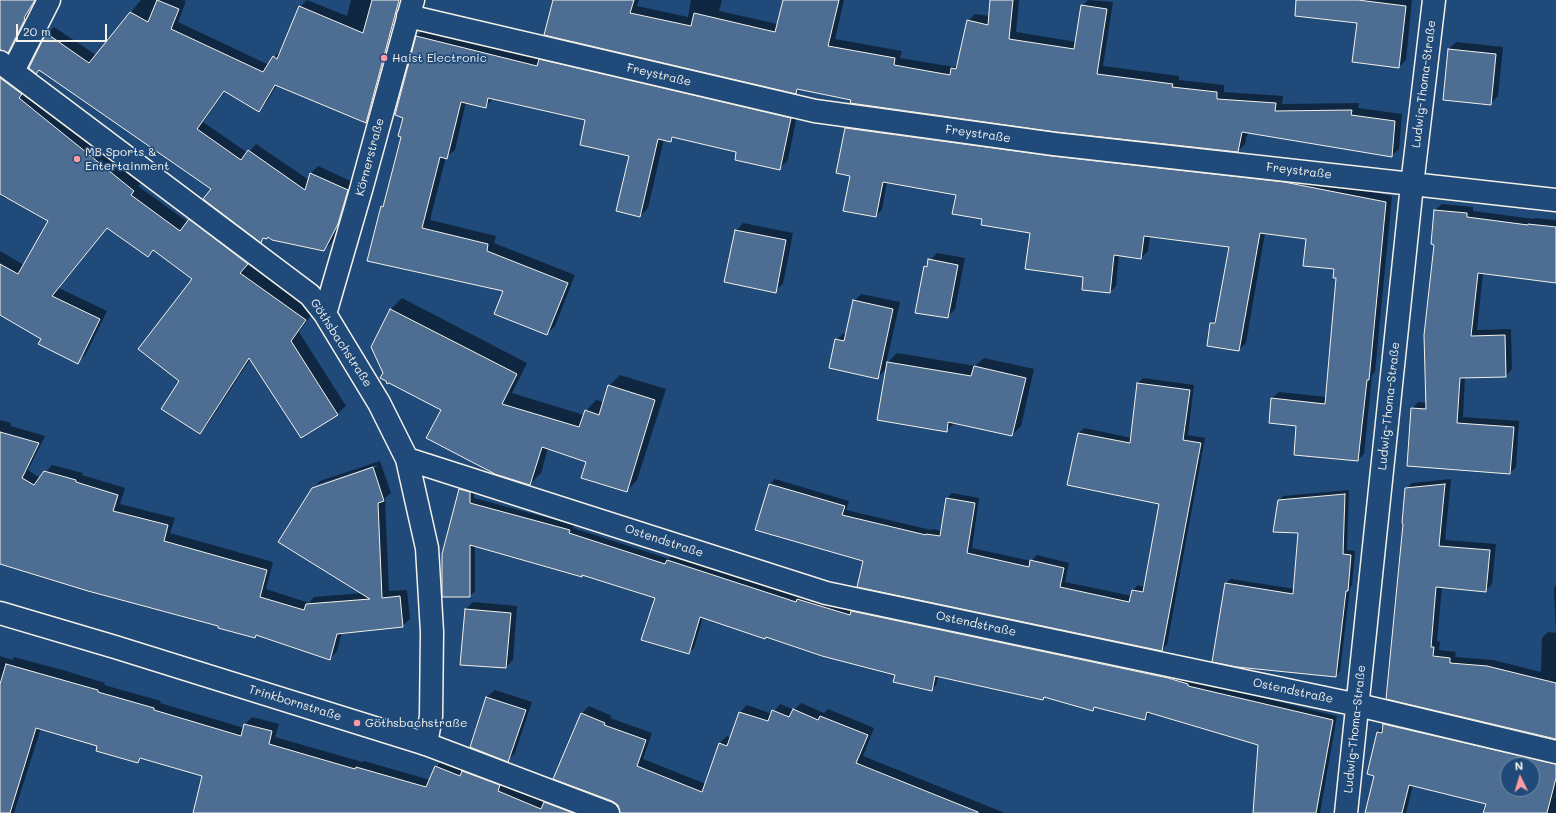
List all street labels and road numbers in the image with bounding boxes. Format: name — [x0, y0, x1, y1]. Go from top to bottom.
street label: Ludwig-Thoma-Straße — [1409, 19, 1439, 149]
street label: Freystraße — [625, 61, 693, 89]
street label: Körnerstraße — [353, 116, 387, 198]
street label: Freystraße — [944, 122, 1012, 146]
street label: Freystraße — [1265, 160, 1333, 182]
street label: Göthsbachstraße — [307, 296, 375, 390]
street label: Ludwig-Thoma-Straße — [1375, 341, 1403, 471]
street label: Ostendstraße — [623, 521, 705, 561]
street label: Ostendstraße — [934, 608, 1018, 640]
street label: Ludwig-Thoma-Straße — [1341, 664, 1369, 794]
street label: Ostendstraße — [1251, 675, 1335, 707]
street label: Trinkbornstraße — [247, 682, 343, 724]

